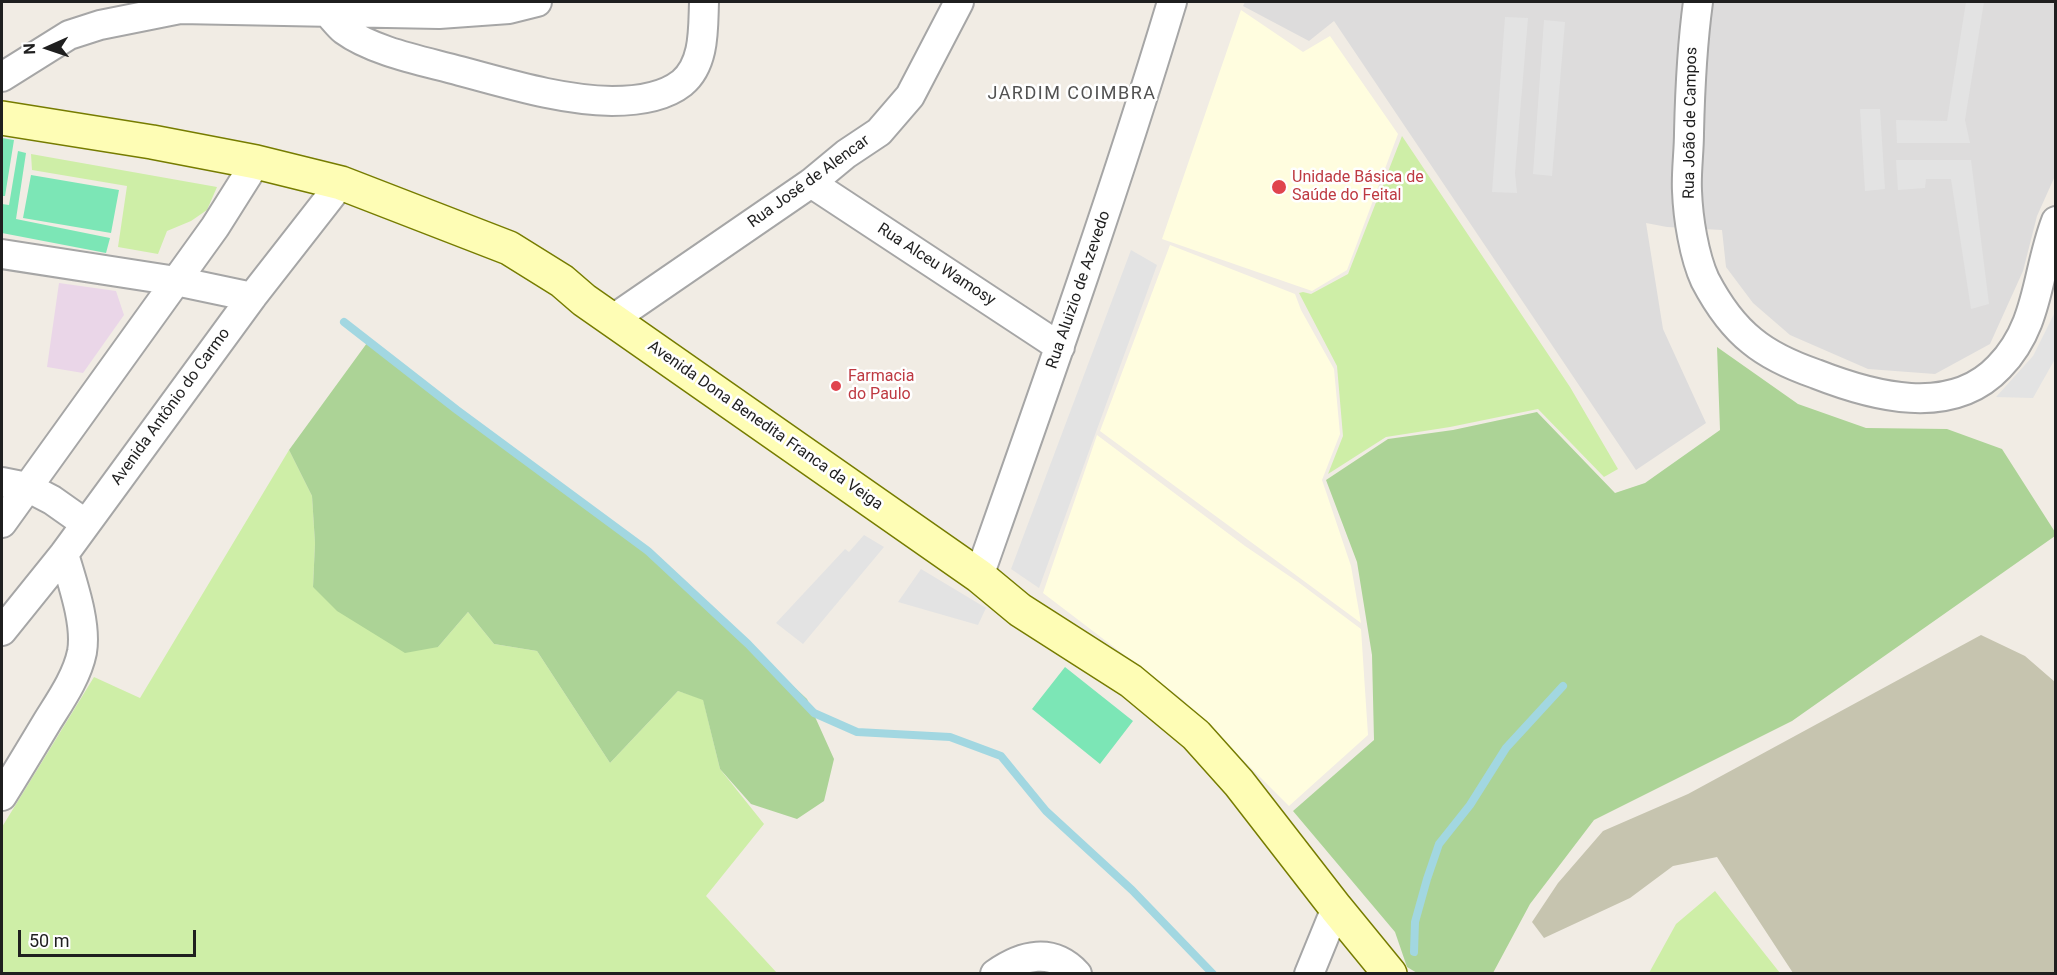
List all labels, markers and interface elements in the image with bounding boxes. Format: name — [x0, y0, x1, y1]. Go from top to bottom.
north arrow — [18, 18, 78, 78]
text: N — [20, 43, 39, 55]
street label: Rua João de Campos — [1680, 47, 1702, 199]
district label: JARDIM COIMBRA — [987, 83, 1157, 105]
street label: Rua José de Alencar — [744, 131, 874, 233]
place label: Unidade Básica de Saúde do Feital — [1292, 168, 1424, 206]
marker: Unidade Básica de Saúde do Feital — [1270, 178, 1288, 196]
street label: Rua Aluizio de Azevedo — [1043, 208, 1115, 372]
street label: Rua Alceu Wamosy — [873, 220, 999, 310]
street label: Avenida Antônio do Carmo — [107, 325, 235, 489]
street label: Avenida Dona Benedita Franca da Veiga — [644, 337, 886, 515]
place label: Farmacia do Paulo — [848, 367, 914, 405]
marker: Farmacia do Paulo — [829, 379, 843, 393]
scale bar — [21, 918, 200, 956]
text: 50 m — [29, 930, 69, 951]

